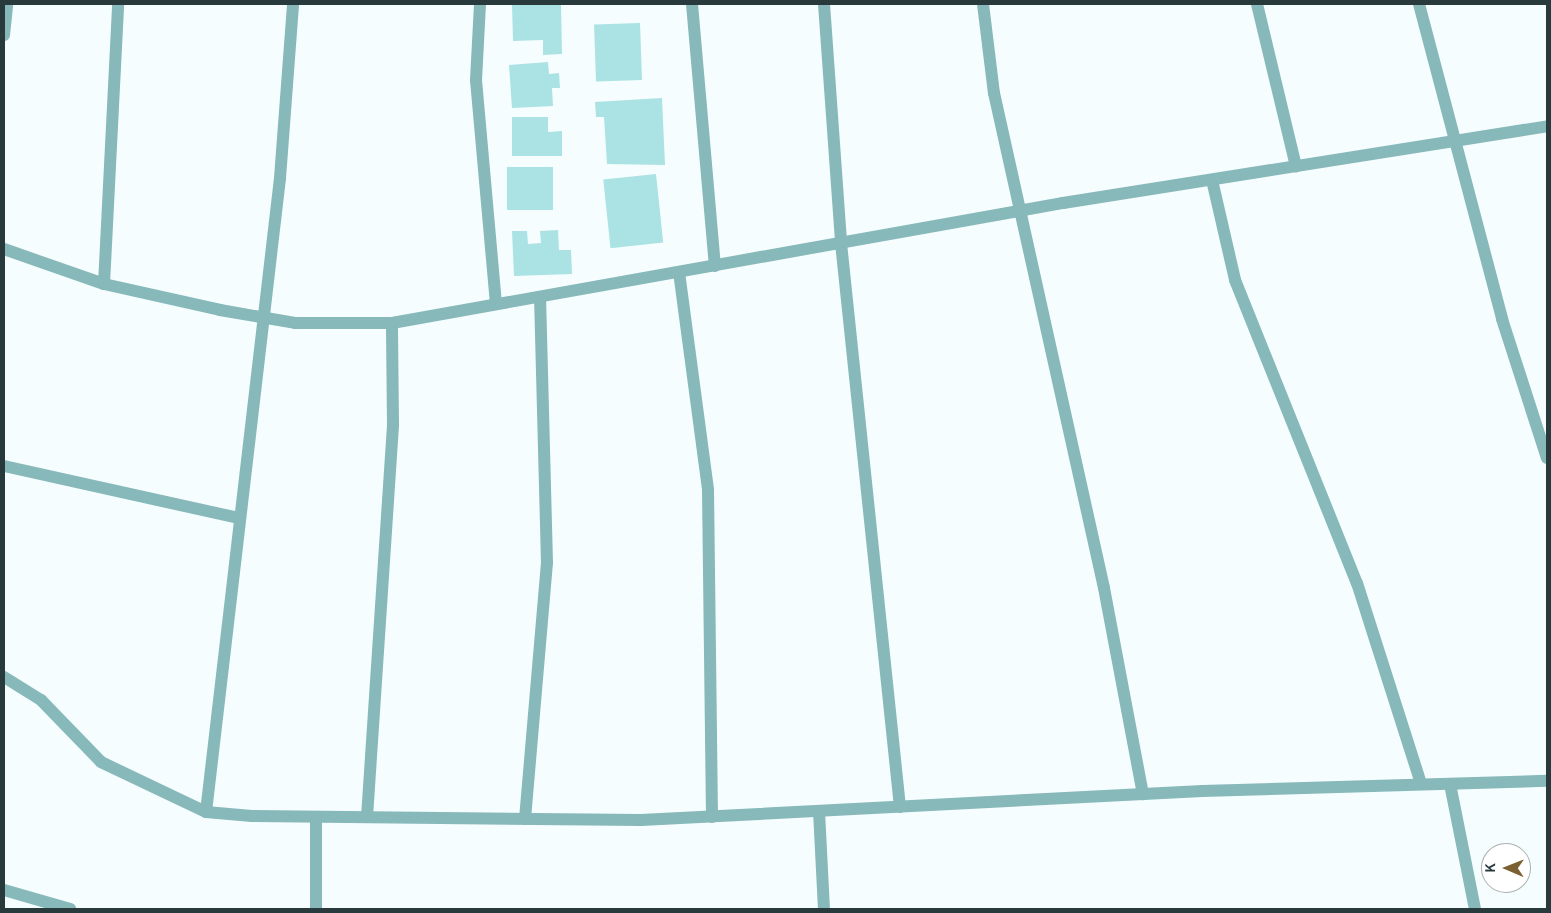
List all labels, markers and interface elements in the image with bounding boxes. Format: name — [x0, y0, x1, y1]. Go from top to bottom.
north arrow — [1481, 843, 1531, 893]
text: K — [1483, 863, 1500, 873]

